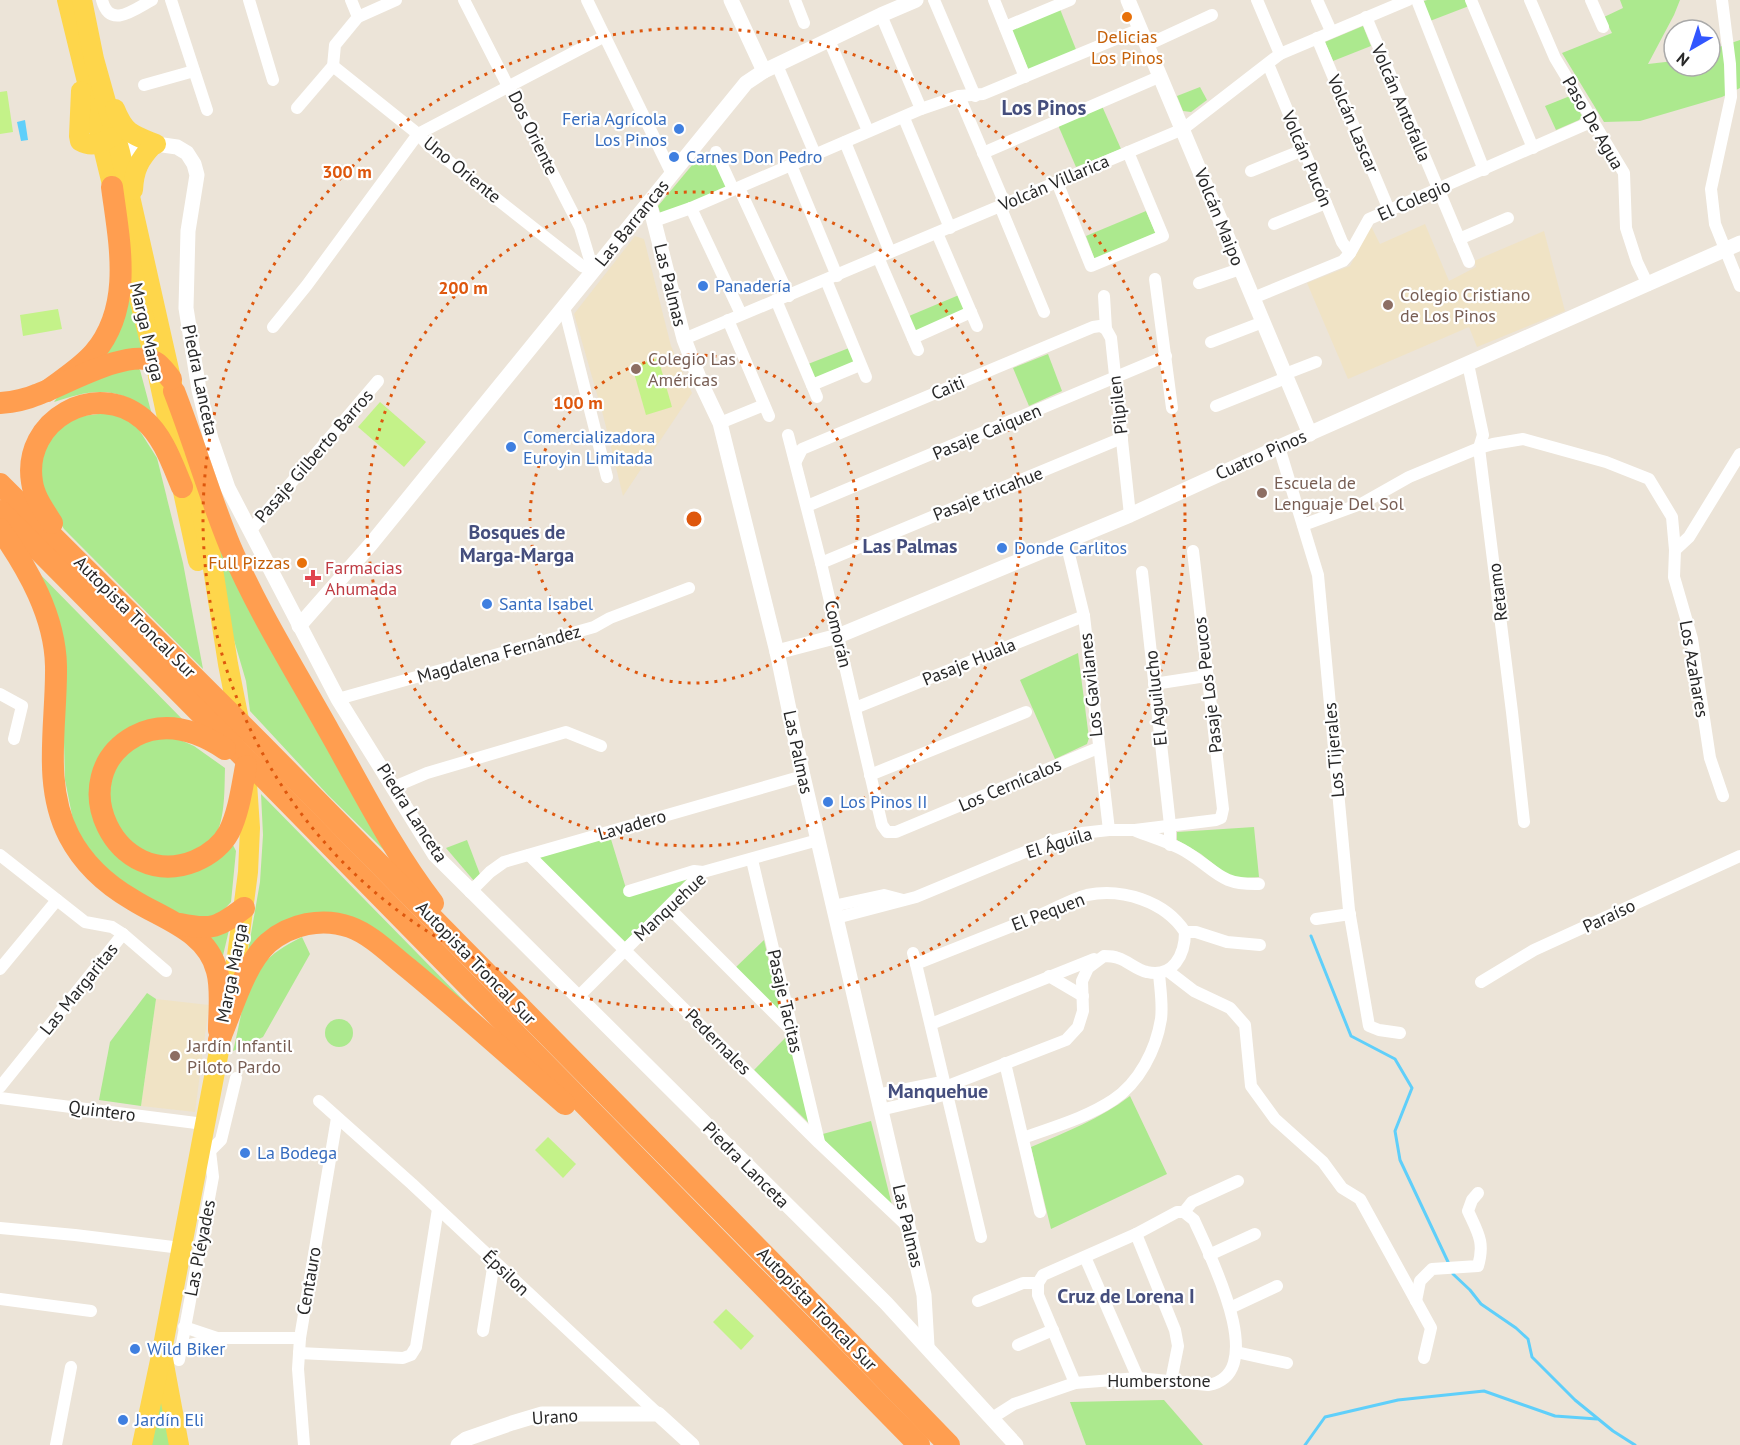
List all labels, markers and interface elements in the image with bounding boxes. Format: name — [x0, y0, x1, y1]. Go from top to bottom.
marker: Delicias Los Pinos — [1120, 10, 1134, 24]
north arrow — [1662, 18, 1722, 78]
place label: Delicias Los Pinos — [1091, 25, 1163, 69]
street label: Volcán Antofalla — [1366, 40, 1436, 165]
text: N — [1672, 49, 1693, 71]
street label: Volcán Lascar — [1322, 70, 1384, 176]
street label: Paso De Agua — [1557, 72, 1629, 174]
street label: Dos Oriente — [503, 87, 564, 179]
district label: Los Pinos — [1002, 94, 1087, 121]
street label: Volcán Pucón — [1277, 106, 1338, 210]
place label: Feria Agrícola Los Pinos — [562, 107, 667, 151]
marker: Feria Agrícola Los Pinos — [672, 122, 686, 136]
street label: Uno Oriente — [419, 131, 506, 208]
place label: Carnes Don Pedro — [686, 145, 822, 168]
street label: Volcán Villarica — [994, 149, 1112, 217]
marker: Carnes Don Pedro — [667, 150, 681, 164]
text: 300 m — [322, 160, 372, 183]
street label: Volcán Maipo — [1189, 164, 1249, 269]
street label: El Colegio — [1374, 173, 1454, 226]
street label: Las Barrancas — [590, 175, 674, 271]
street label: Las Palmas — [649, 241, 692, 329]
place label: Panadería — [715, 274, 791, 297]
text: 200 m — [438, 276, 488, 299]
marker: Panadería — [696, 279, 710, 293]
street label: Marga Marga — [125, 280, 170, 383]
place label: Colegio Cristiano de Los Pinos — [1400, 283, 1530, 327]
marker: Colegio Cristiano de Los Pinos — [1381, 298, 1395, 312]
street label: Piedra Lanceta — [177, 322, 224, 438]
place label: Colegio Las Américas — [648, 347, 736, 391]
marker: Colegio Las Américas — [629, 362, 643, 376]
street label: Caiti — [927, 370, 968, 405]
street label: Pilpilen — [1102, 374, 1133, 436]
street label: Pasaje Gilberto Barros — [249, 384, 378, 527]
text: 100 m — [553, 391, 603, 414]
street label: Pasaje Caiquen — [929, 398, 1045, 465]
street label: Cuatro Pinos — [1212, 424, 1310, 485]
place label: Comercializadora Euroyin Limitada — [523, 425, 655, 469]
marker: Comercializadora Euroyin Limitada — [504, 440, 518, 454]
street label: Pasaje tricahue — [930, 461, 1046, 526]
place label: Escuela de Lenguaje Del Sol — [1274, 471, 1404, 515]
marker: Escuela de Lenguaje Del Sol — [1255, 486, 1269, 500]
centre of rings — [684, 509, 704, 529]
district label: Bosques de Marga-Marga — [460, 519, 574, 568]
district label: Las Palmas — [863, 533, 957, 559]
place label: Donde Carlitos — [1014, 536, 1127, 559]
marker: Donde Carlitos — [995, 541, 1009, 555]
street label: Autopista Troncal Sur — [69, 551, 201, 683]
place label: Full Pizzas — [208, 551, 290, 574]
marker: Full Pizzas — [295, 556, 309, 570]
place label: Farmacias Ahumada — [325, 556, 402, 600]
street label: Retamo — [1483, 562, 1512, 622]
marker: Farmacias Ahumada — [306, 571, 320, 585]
place label: Santa Isabel — [499, 592, 594, 615]
marker: Santa Isabel — [480, 597, 494, 611]
street label: Comorán — [820, 598, 857, 670]
street label: Pasaje Los Peucos — [1188, 616, 1227, 754]
street label: Los Azahares — [1675, 618, 1714, 719]
street label: Magdalena Fernández — [414, 619, 583, 688]
street label: Pasaje Huala — [919, 632, 1019, 691]
street label: Los Gavilanes — [1074, 632, 1107, 738]
street label: El Aguilucho — [1139, 649, 1172, 747]
street label: Los Tijerales — [1318, 701, 1349, 799]
street label: Las Palmas — [778, 708, 819, 796]
street label: Los Cernícalos — [955, 753, 1065, 816]
street label: Piedra Lanceta — [372, 759, 453, 866]
place label: Los Pinos II — [840, 790, 928, 813]
marker: Los Pinos II — [821, 795, 835, 809]
street label: Lavadero — [595, 804, 669, 845]
street label: El Águila — [1023, 822, 1095, 863]
street label: Manquehue — [629, 867, 710, 946]
street label: El Pequen — [1008, 887, 1088, 936]
street label: Paraíso — [1579, 893, 1639, 938]
street label: Autopista Troncal Sur — [411, 896, 541, 1029]
street label: Marga Marga — [211, 921, 252, 1024]
street label: Las Margaritas — [35, 938, 123, 1039]
street label: Pasaje Tacitas — [762, 947, 809, 1055]
street label: Pedernales — [680, 1004, 756, 1080]
place label: Jardín Infantil Piloto Pardo — [186, 1034, 293, 1078]
marker: Jardín Infantil Piloto Pardo — [168, 1049, 182, 1063]
district label: Manquehue — [888, 1078, 988, 1104]
street label: Quintero — [67, 1095, 137, 1126]
street label: Piedra Lanceta — [698, 1117, 794, 1213]
place label: La Bodega — [257, 1141, 337, 1164]
marker: La Bodega — [238, 1146, 252, 1160]
street label: Las Palmas — [888, 1182, 929, 1270]
street label: Las Pléyades — [179, 1198, 220, 1298]
street label: Autopista Troncal Sur — [752, 1242, 882, 1375]
street label: Centauro — [291, 1245, 326, 1317]
street label: Épsilon — [478, 1245, 535, 1301]
district label: Cruz de Lorena I — [1057, 1283, 1195, 1309]
place label: Wild Biker — [147, 1337, 225, 1360]
marker: Wild Biker — [128, 1342, 142, 1356]
street label: Humberstone — [1107, 1369, 1211, 1392]
street label: Urano — [531, 1403, 579, 1430]
place label: Jardín Eli — [134, 1408, 204, 1431]
marker: Jardín Eli — [116, 1413, 130, 1427]

